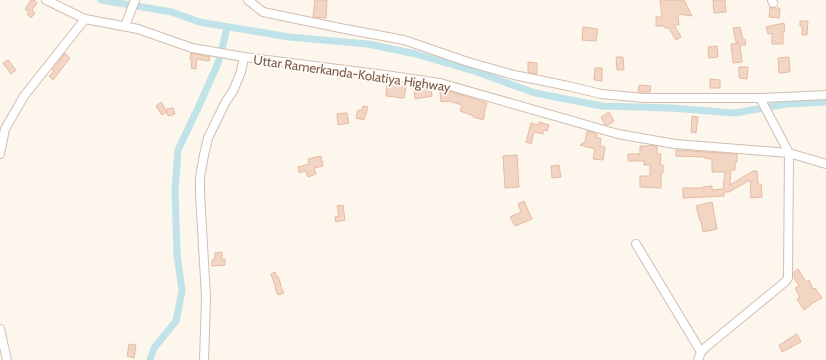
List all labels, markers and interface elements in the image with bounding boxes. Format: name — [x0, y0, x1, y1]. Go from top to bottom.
street label: Uttar Ramerkanda-Kolatiya Highway — [252, 51, 452, 95]

